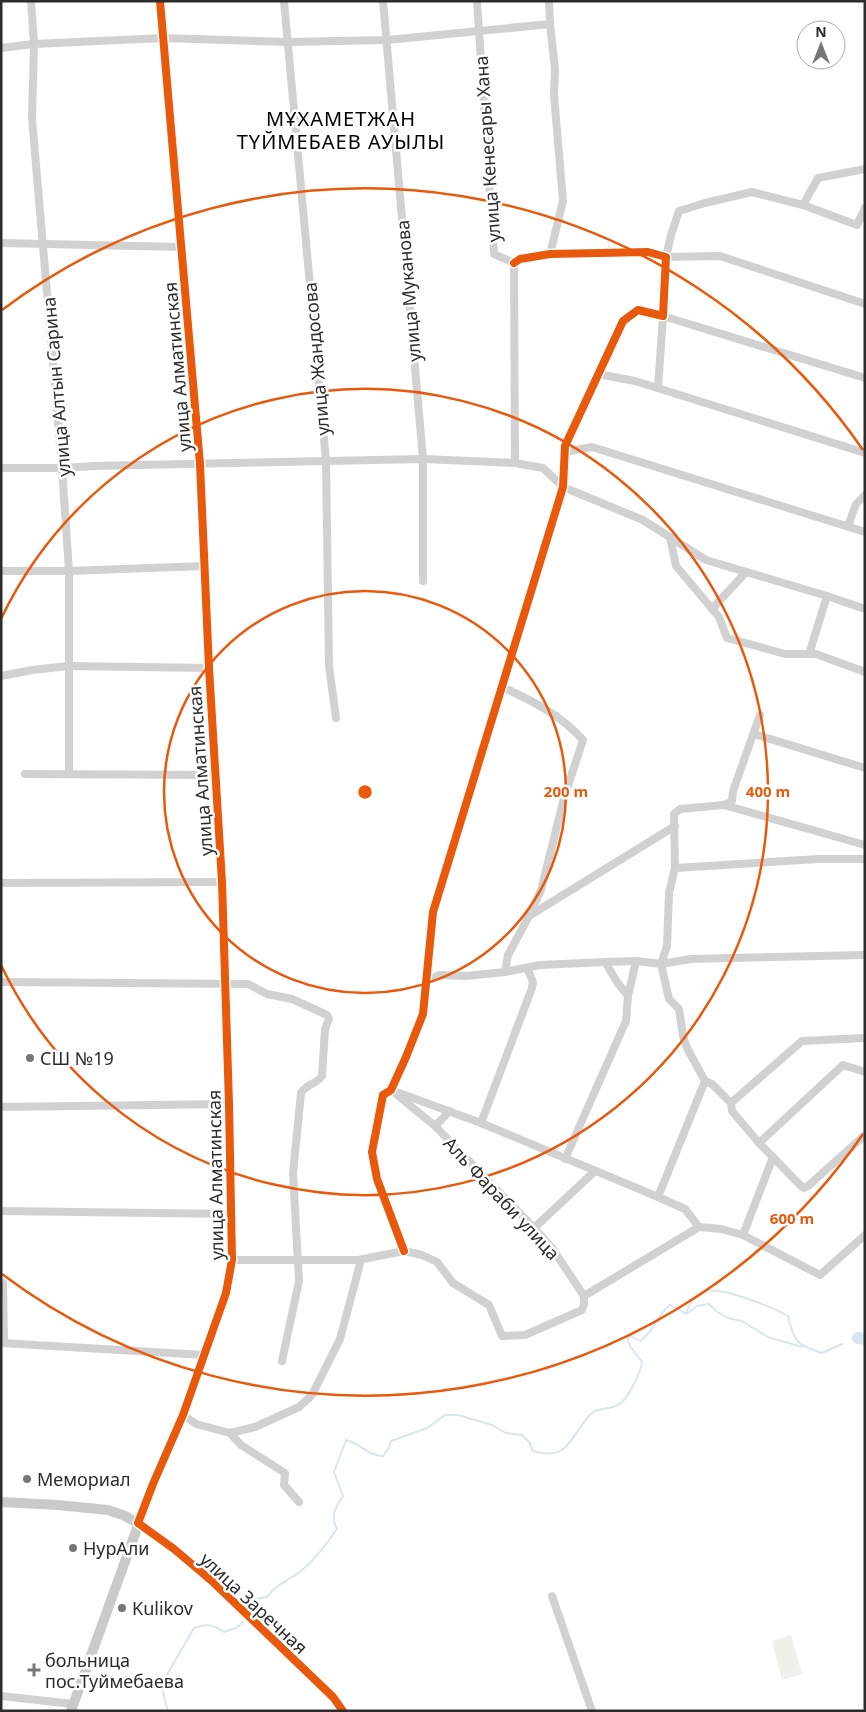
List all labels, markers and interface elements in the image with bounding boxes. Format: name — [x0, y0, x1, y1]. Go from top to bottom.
north arrow — [796, 20, 846, 70]
text: N — [815, 22, 827, 41]
street label: улица Кенесары Хана — [469, 55, 505, 243]
district label: МҰХАМЕТЖАН ТҮЙМЕБАЕВ АУЫЛЫ — [237, 105, 445, 155]
street label: улица Муканова — [390, 219, 426, 363]
street label: улица Алматинская — [158, 281, 196, 453]
street label: улица Жандосова — [297, 281, 335, 437]
street label: улица Алтын Сарина — [36, 296, 76, 478]
street label: улица Алматинская — [182, 685, 218, 857]
text: 200 m — [544, 781, 588, 801]
text: 400 m — [746, 781, 790, 801]
centre of rings — [356, 783, 374, 801]
place label: СШ №19 — [40, 1046, 114, 1070]
marker: СШ №19 — [24, 1052, 36, 1064]
street label: улица Алматинская — [202, 1090, 228, 1260]
street label: Аль Фараби улица — [439, 1131, 565, 1265]
text: 600 m — [770, 1208, 814, 1228]
place label: Мемориал — [37, 1467, 130, 1491]
marker: Мемориал — [21, 1473, 33, 1485]
place label: НурАли — [83, 1536, 150, 1560]
marker: НурАли — [67, 1542, 79, 1554]
street label: улица Заречная — [195, 1547, 313, 1659]
place label: Kulikov — [132, 1596, 194, 1620]
marker: Kulikov — [116, 1602, 128, 1614]
place label: больница пос.Туймебаева — [45, 1648, 184, 1693]
marker: больница пос.Туймебаева — [27, 1663, 41, 1677]

